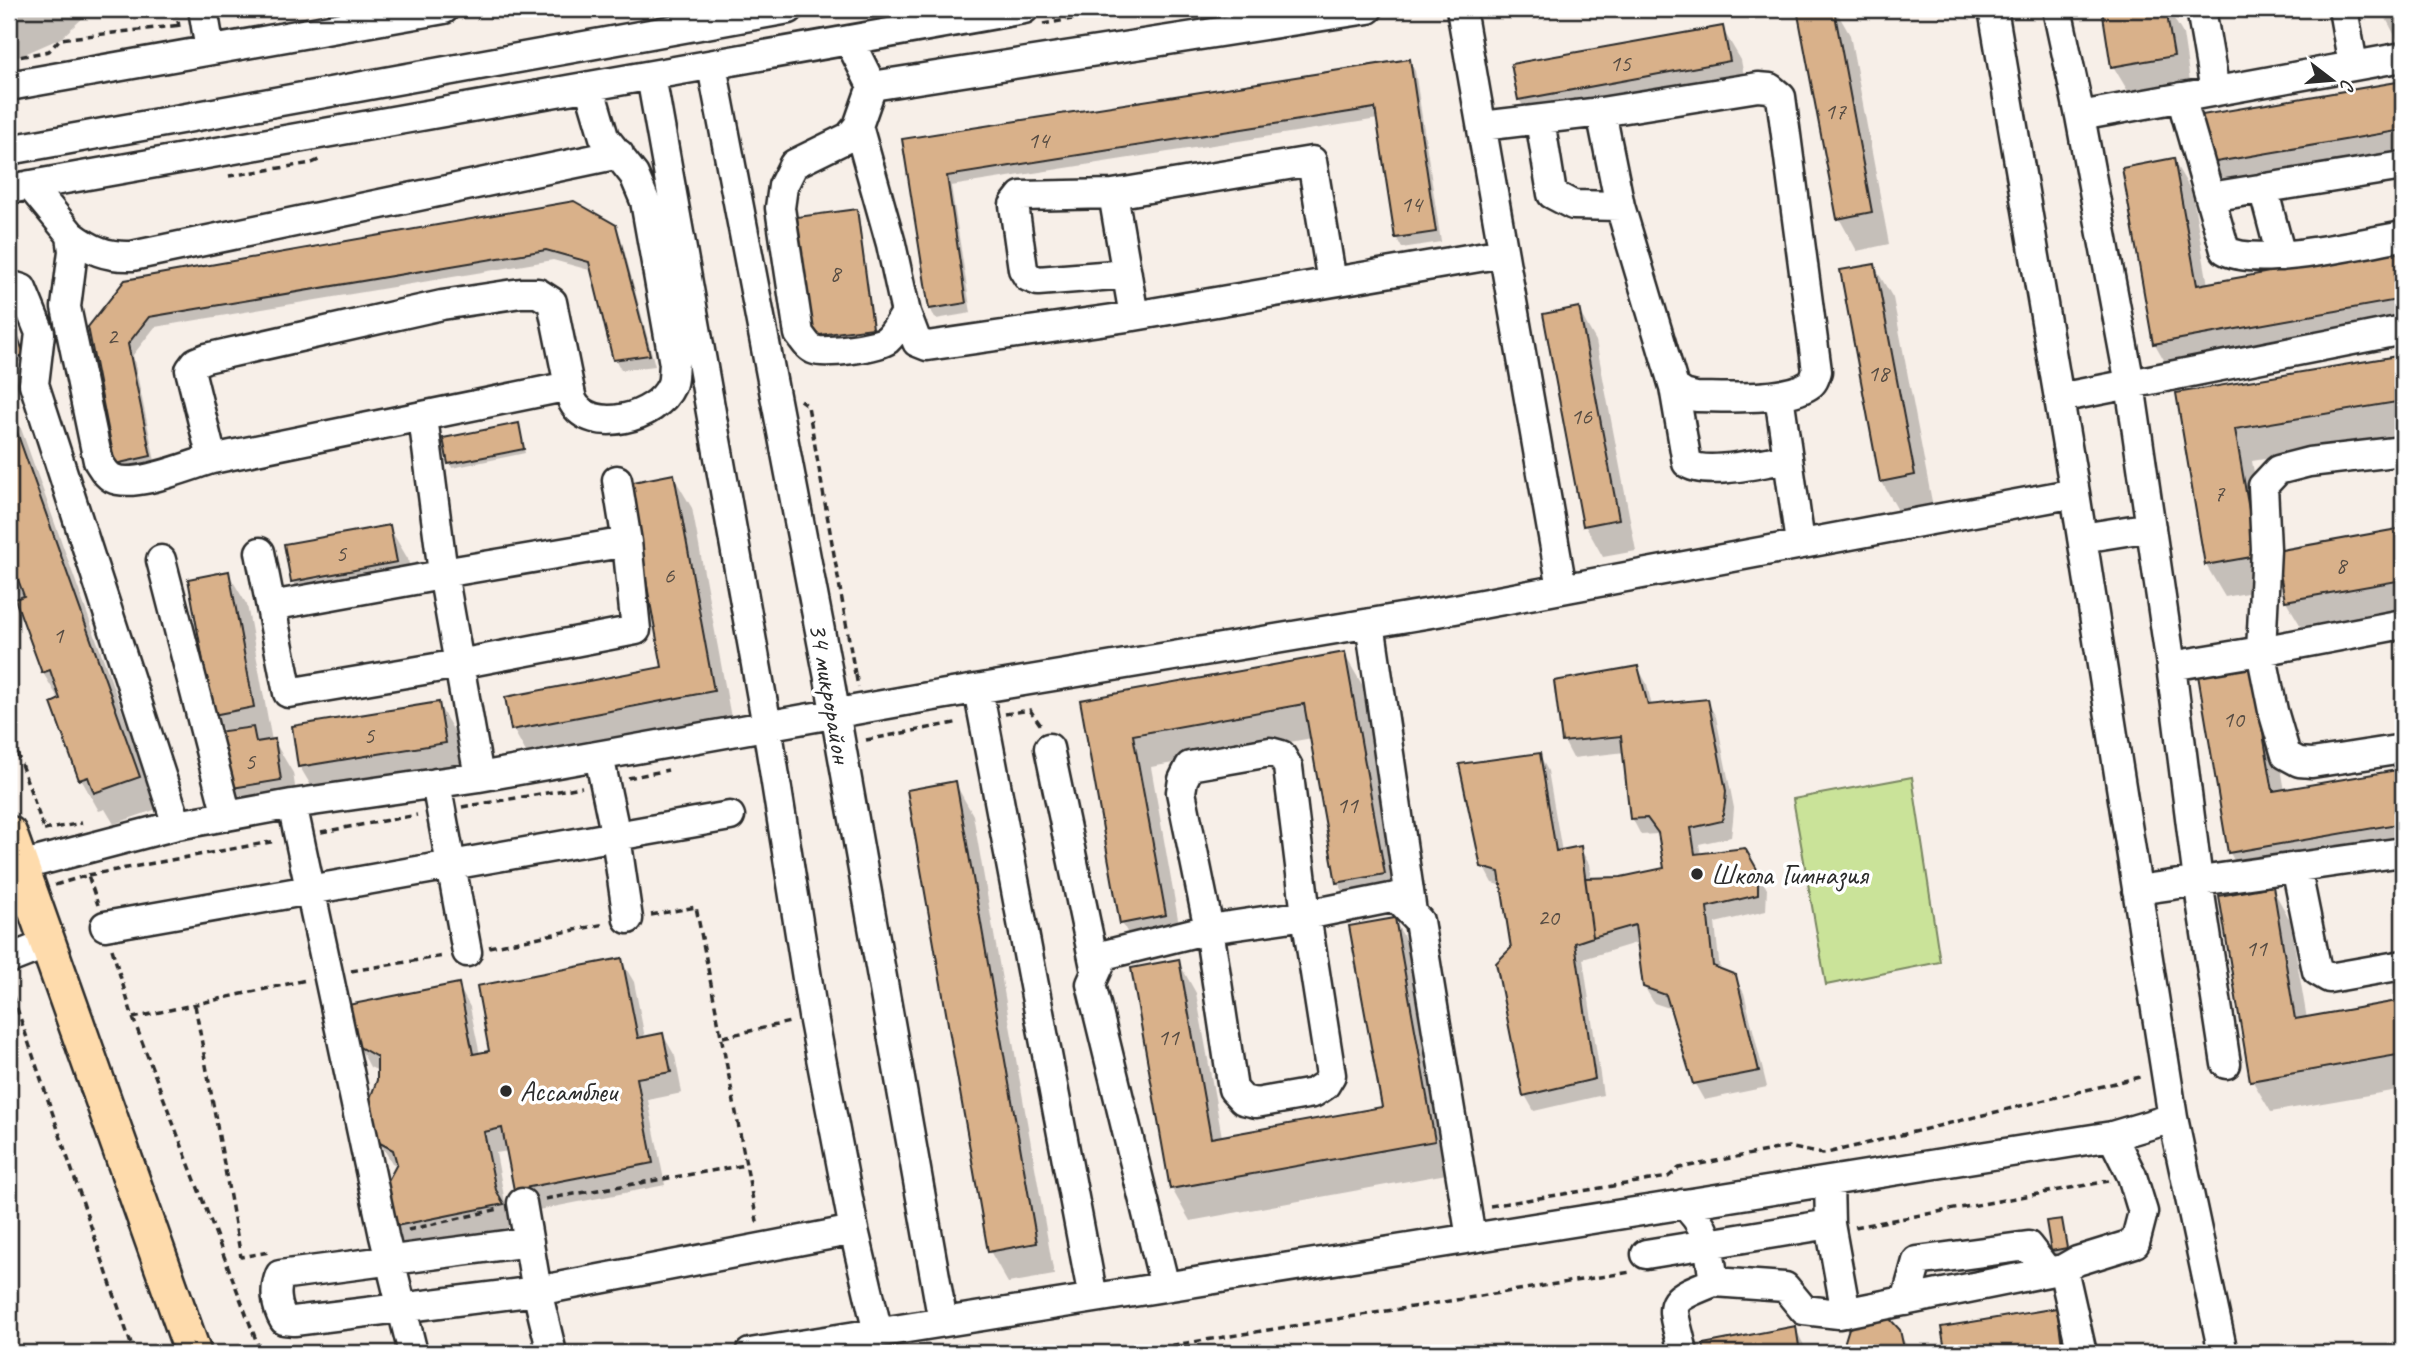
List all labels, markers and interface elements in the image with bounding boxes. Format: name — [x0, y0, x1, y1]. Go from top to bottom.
north arrow — [2296, 46, 2366, 116]
house number: 15 — [1609, 48, 1632, 78]
text: С — [2334, 77, 2360, 95]
house number: 17 — [1824, 96, 1847, 126]
house number: 14 — [1027, 125, 1051, 155]
house number: 14 — [1400, 189, 1424, 219]
house number: 8 — [830, 258, 843, 288]
house number: 2 — [107, 321, 120, 351]
house number: 18 — [1867, 358, 1891, 388]
house number: 16 — [1570, 401, 1593, 431]
house number: 7 — [2214, 478, 2226, 508]
house number: 5 — [336, 538, 348, 568]
house number: 8 — [2336, 550, 2349, 580]
house number: 6 — [664, 560, 676, 590]
house number: 1 — [53, 620, 65, 650]
street label: 34 микрорайон — [801, 620, 860, 767]
house number: 10 — [2222, 704, 2246, 734]
house number: 5 — [364, 720, 376, 750]
house number: 5 — [245, 746, 257, 776]
house number: 11 — [1336, 790, 1359, 820]
place label: Школа Гимназия — [1711, 857, 1870, 892]
marker: Школа Гимназия — [1689, 866, 1705, 882]
house number: 20 — [1537, 902, 1561, 932]
house number: 11 — [2245, 933, 2268, 963]
house number: 11 — [1157, 1022, 1180, 1052]
place label: Ассамблеи — [520, 1074, 620, 1109]
marker: Ассамблеи — [498, 1083, 514, 1099]

